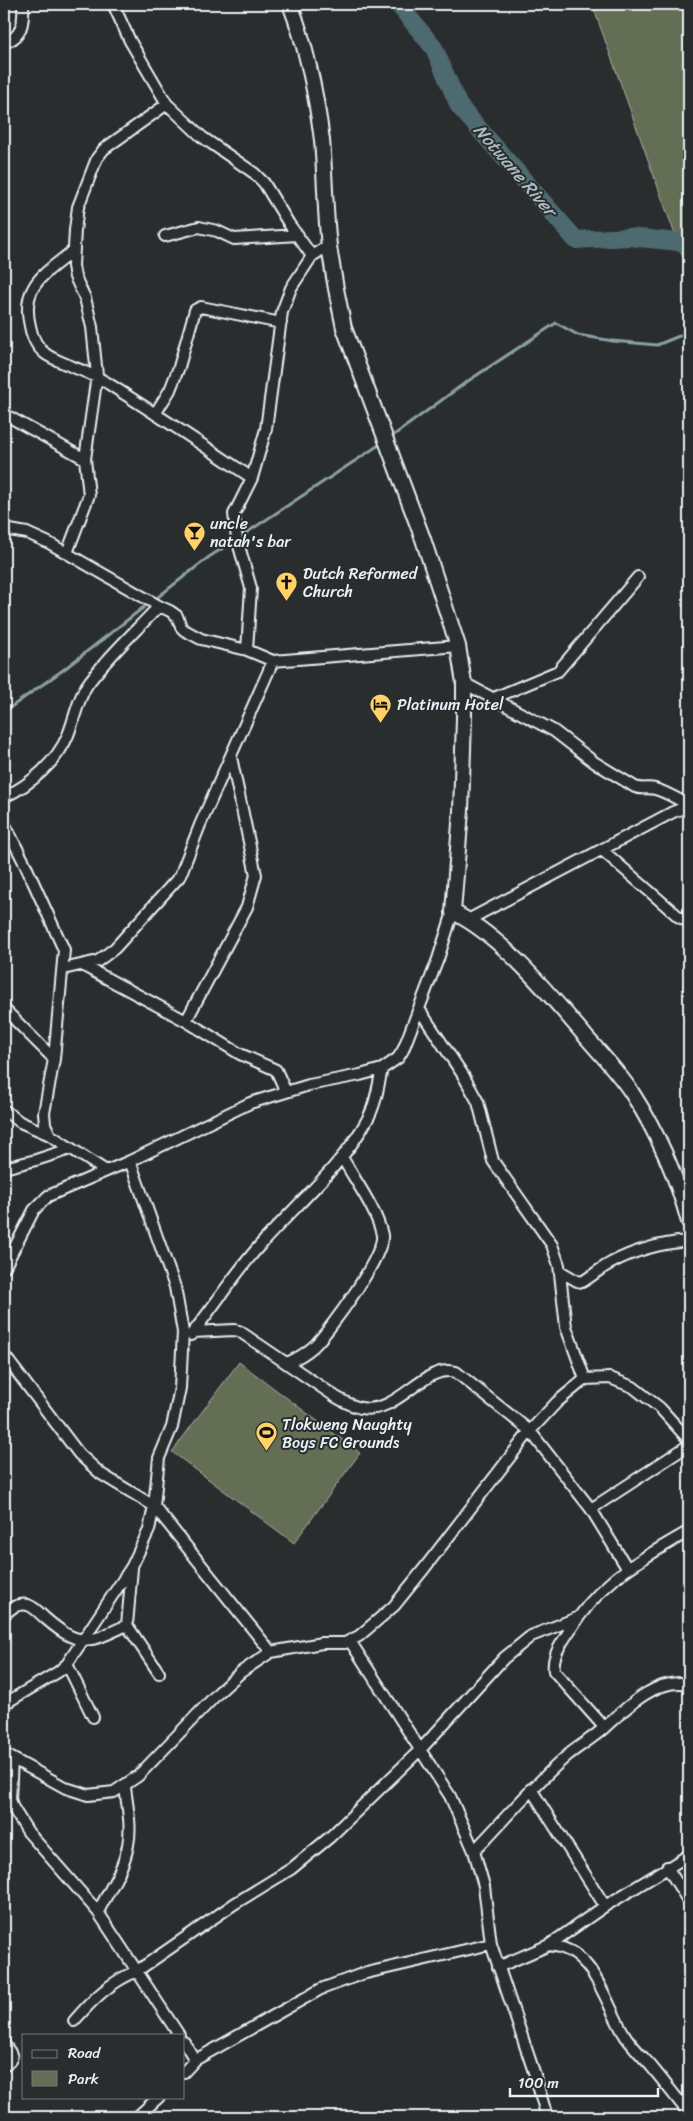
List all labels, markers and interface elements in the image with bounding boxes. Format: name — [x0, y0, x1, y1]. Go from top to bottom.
water label: Notwane River — [465, 116, 567, 227]
place label: uncle natah's bar — [210, 509, 292, 556]
bar icon: uncle natah's bar — [182, 520, 206, 551]
place label: Dutch Reformed Church — [303, 559, 419, 606]
church icon: Dutch Reformed Church — [275, 570, 299, 601]
place label: Platinum Hotel — [397, 690, 504, 719]
hotel icon: Platinum Hotel — [369, 692, 393, 723]
place label: Tlokweng Naughty Boys FC Grounds — [282, 1410, 412, 1457]
sports icon: Tlokweng Naughty Boys FC Grounds — [254, 1421, 278, 1452]
legend — [22, 2034, 185, 2098]
text: Road — [68, 2040, 101, 2066]
text: Park — [68, 2066, 99, 2092]
scale bar — [510, 2066, 658, 2098]
text: 100 m — [518, 2070, 559, 2096]

